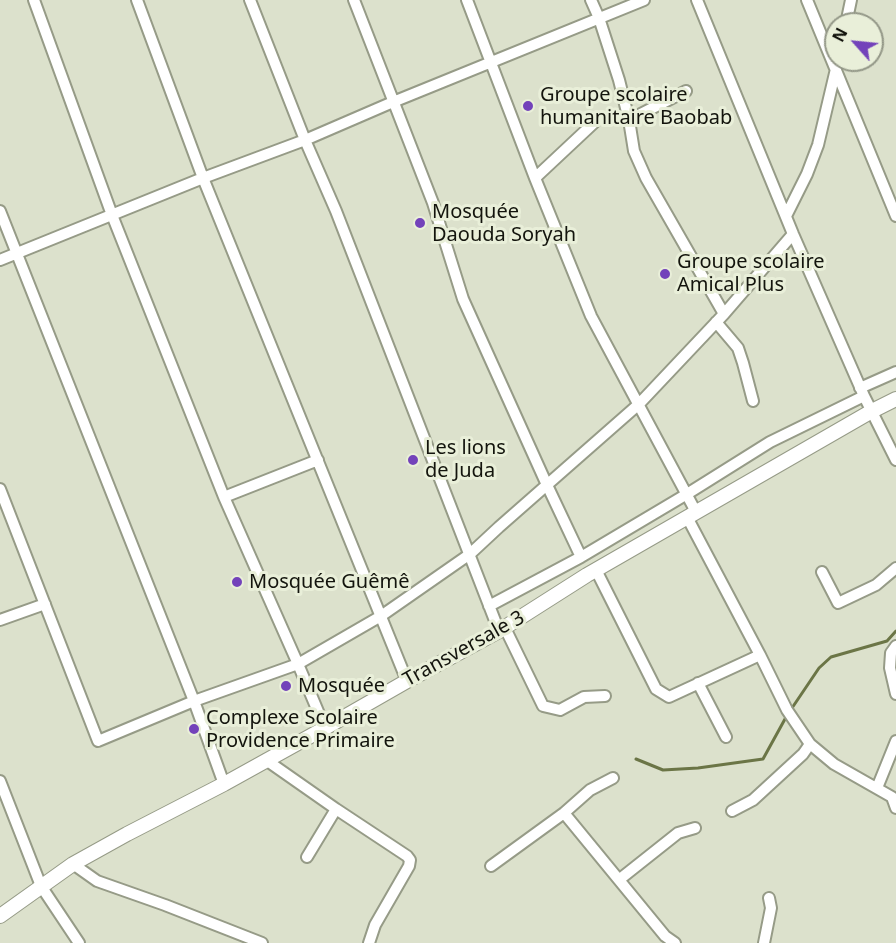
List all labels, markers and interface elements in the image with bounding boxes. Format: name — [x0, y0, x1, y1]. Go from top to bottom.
north arrow — [824, 12, 884, 72]
text: N — [827, 24, 852, 46]
place label: Groupe scolaire humanitaire Baobab — [540, 83, 732, 130]
marker: Groupe scolaire humanitaire Baobab — [521, 99, 535, 113]
place label: Mosquée Daouda Soryah — [432, 200, 576, 247]
marker: Mosquée Daouda Soryah — [413, 216, 427, 230]
place label: Groupe scolaire Amical Plus — [677, 250, 825, 297]
marker: Groupe scolaire Amical Plus — [658, 267, 672, 281]
place label: Les lions de Juda — [425, 436, 506, 483]
marker: Les lions de Juda — [406, 453, 420, 467]
place label: Mosquée Guêmê — [249, 570, 409, 594]
marker: Mosquée Guêmê — [230, 575, 244, 589]
street label: Transversale 3 — [399, 606, 529, 692]
place label: Mosquée — [298, 674, 385, 698]
marker: Mosquée — [279, 679, 293, 693]
place label: Complexe Scolaire Providence Primaire — [206, 706, 395, 753]
marker: Complexe Scolaire Providence Primaire — [187, 722, 201, 736]

